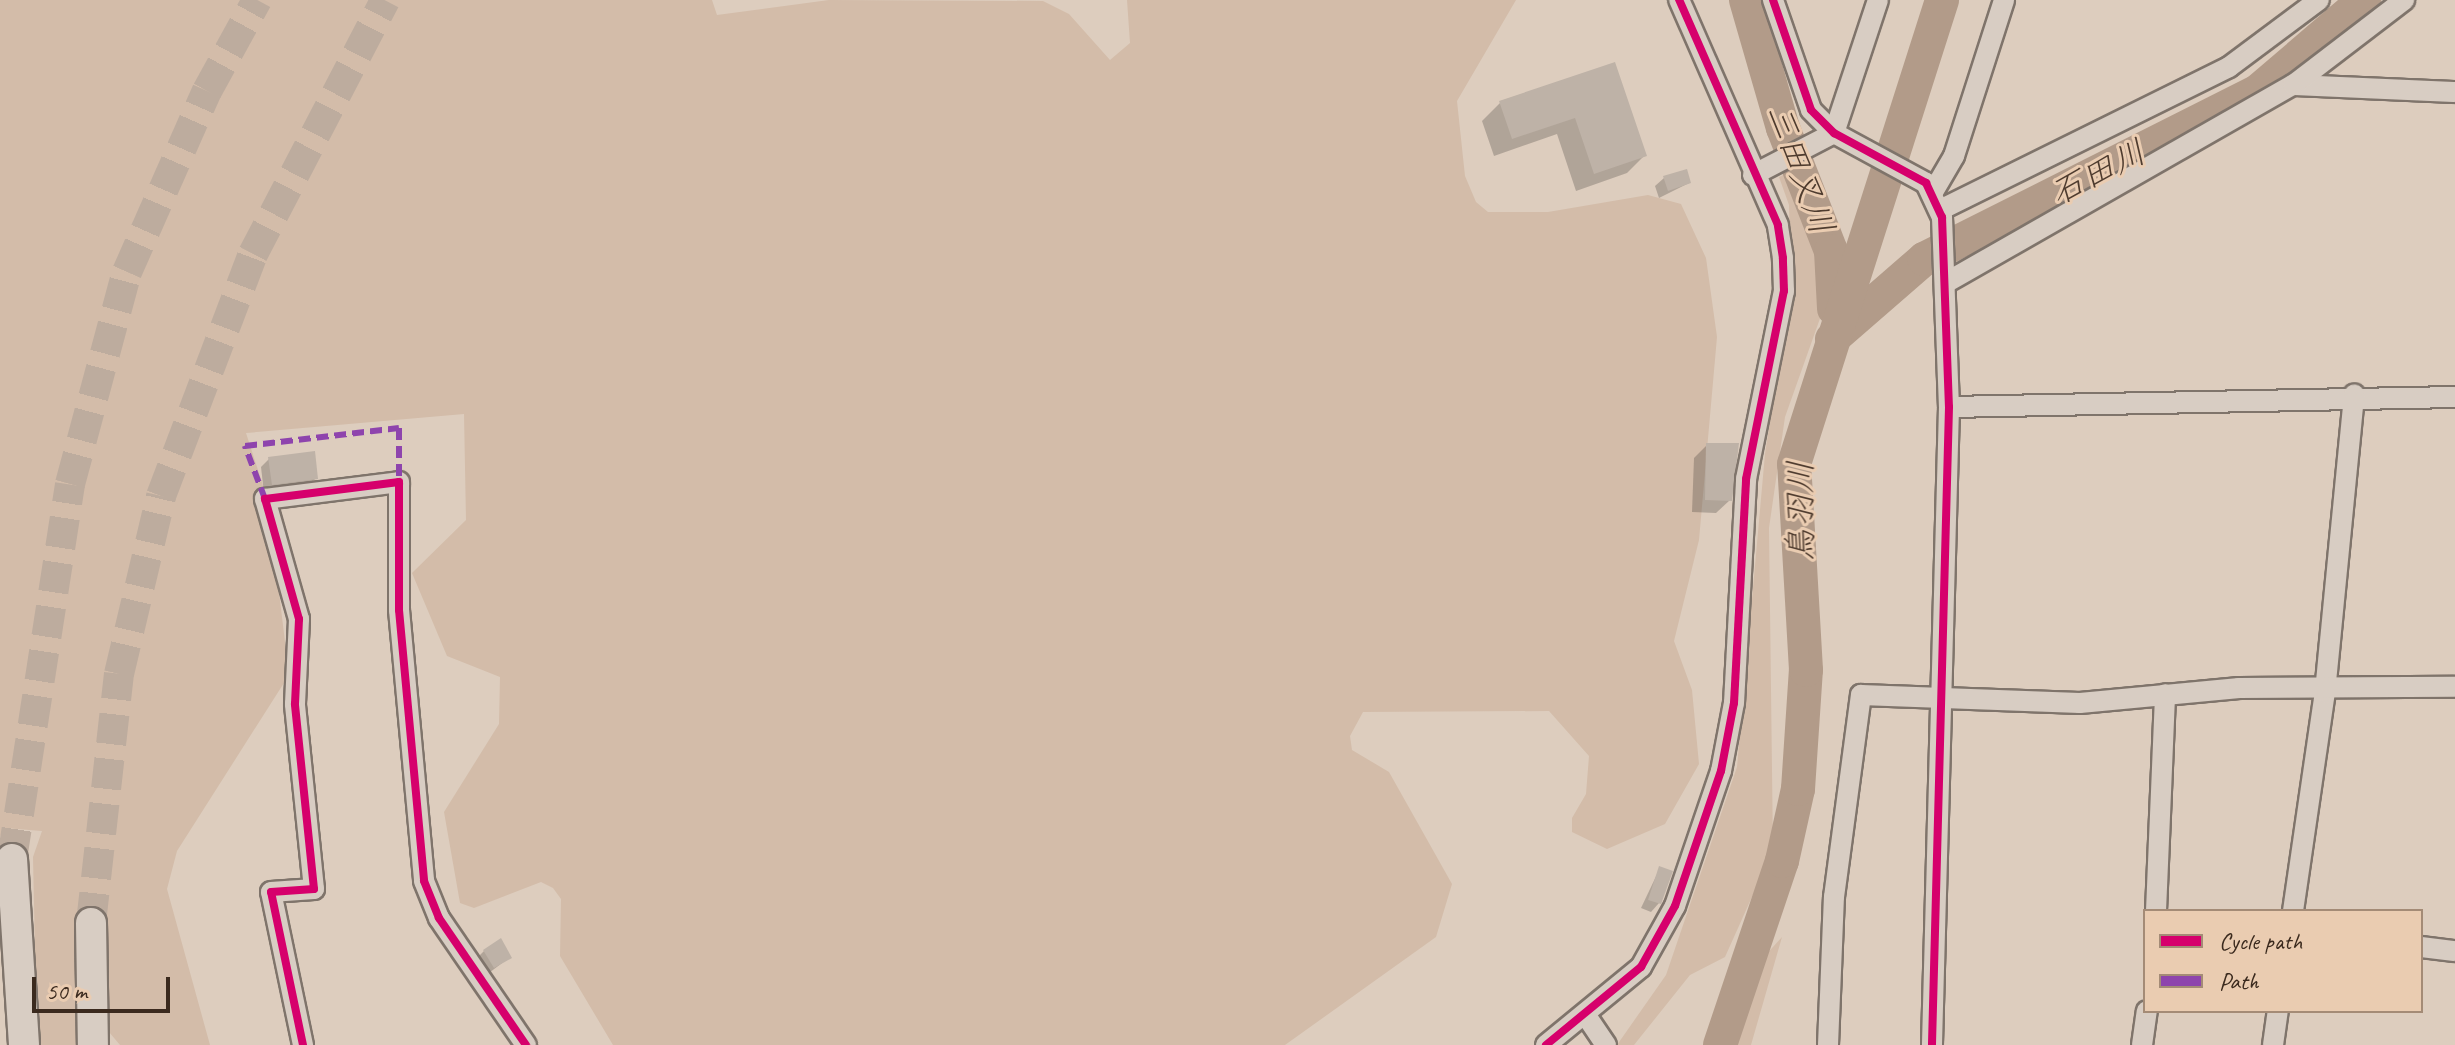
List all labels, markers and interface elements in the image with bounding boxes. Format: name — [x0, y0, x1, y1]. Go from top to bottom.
water label: 三田叉川 — [1759, 98, 1843, 240]
water label: 石田川 — [2043, 131, 2153, 213]
water label: 鳥羽川 — [1780, 460, 1820, 562]
legend — [2143, 909, 2423, 1013]
text: Cycle path — [2219, 926, 2302, 956]
scale bar — [36, 961, 174, 1011]
text: Path — [2219, 966, 2259, 996]
text: 50 m — [46, 976, 87, 1006]

